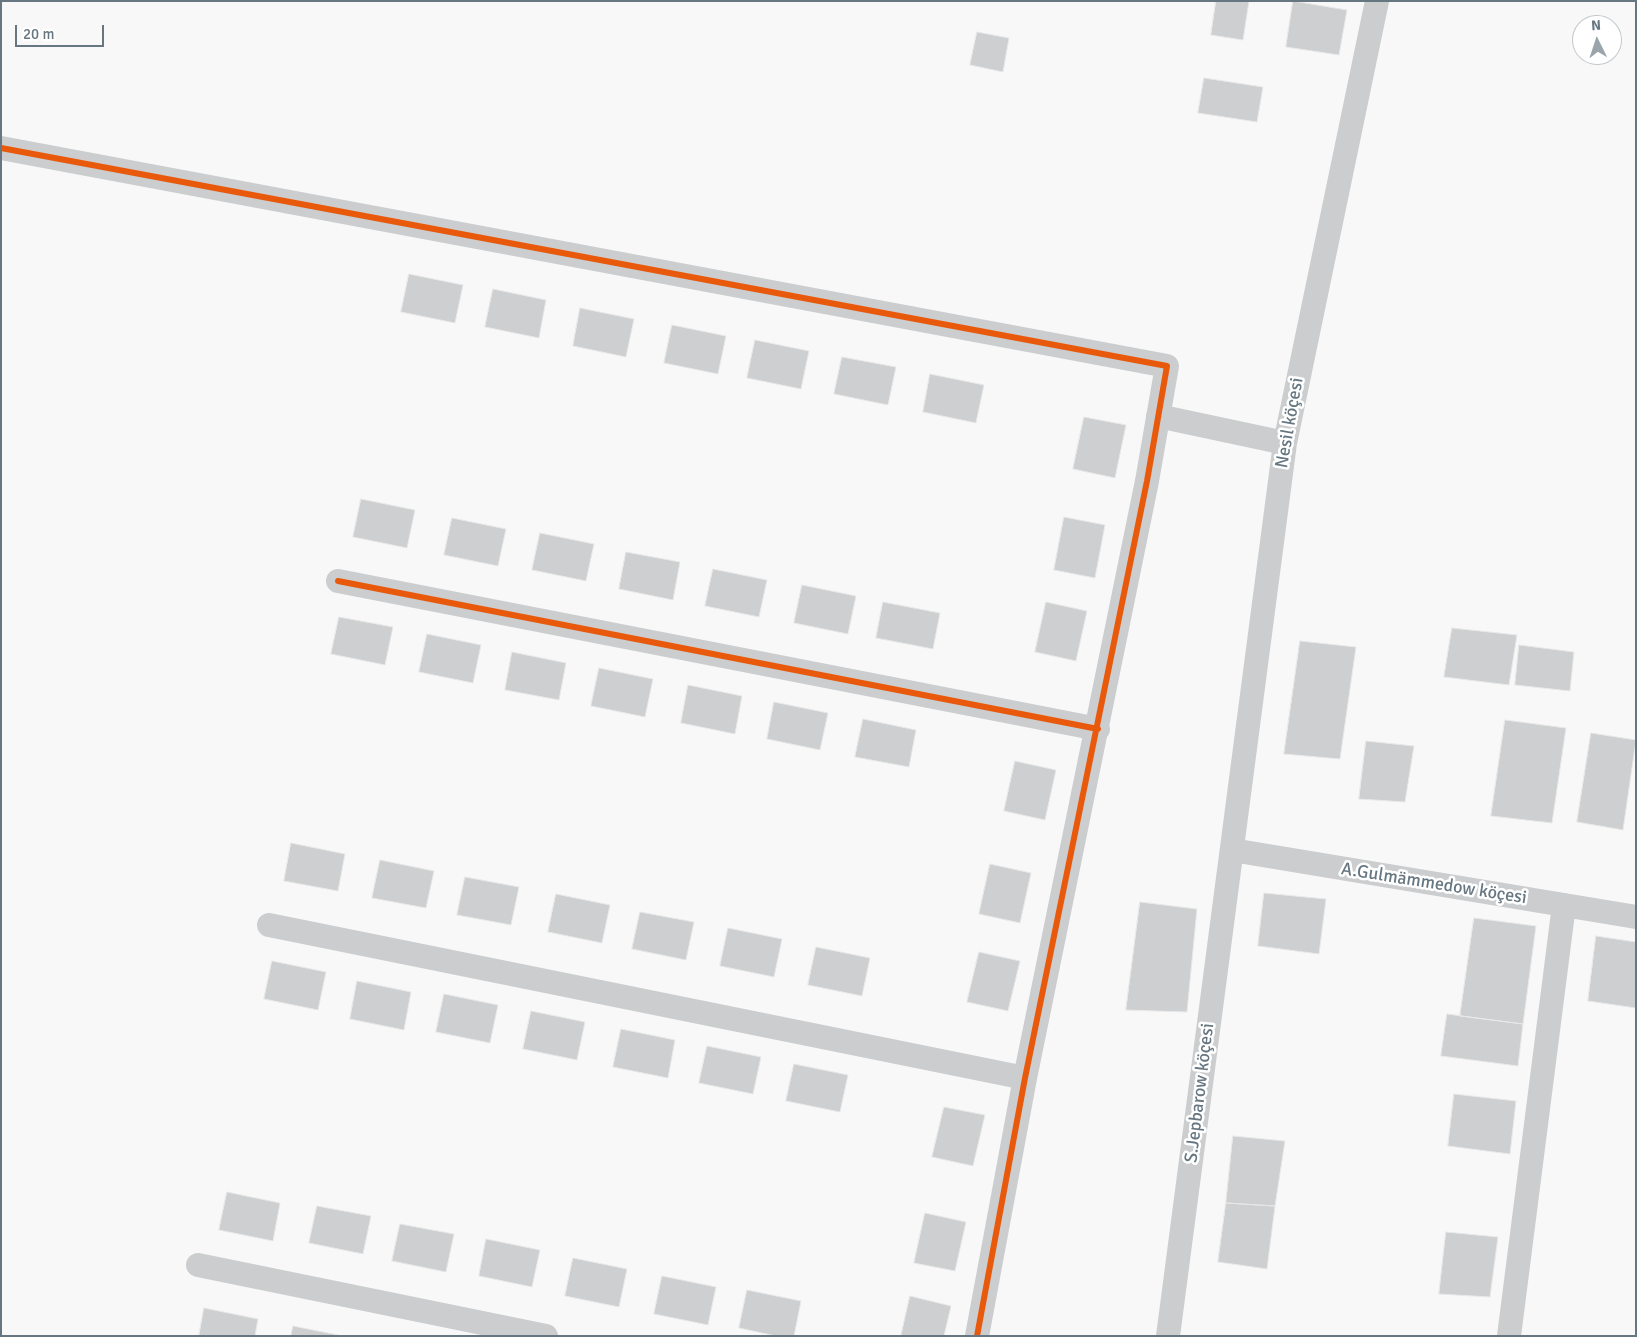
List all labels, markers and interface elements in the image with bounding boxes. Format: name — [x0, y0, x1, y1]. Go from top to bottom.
scale bar — [18, 15, 106, 47]
north arrow — [1572, 15, 1622, 65]
text: N — [1591, 17, 1601, 34]
text: 20 m — [23, 25, 54, 43]
street label: Nesil köçesi — [1271, 376, 1309, 470]
street label: A.Gulmämmedow köçesi — [1340, 859, 1528, 909]
street label: S.Jepbarow köçesi — [1181, 1022, 1219, 1164]

